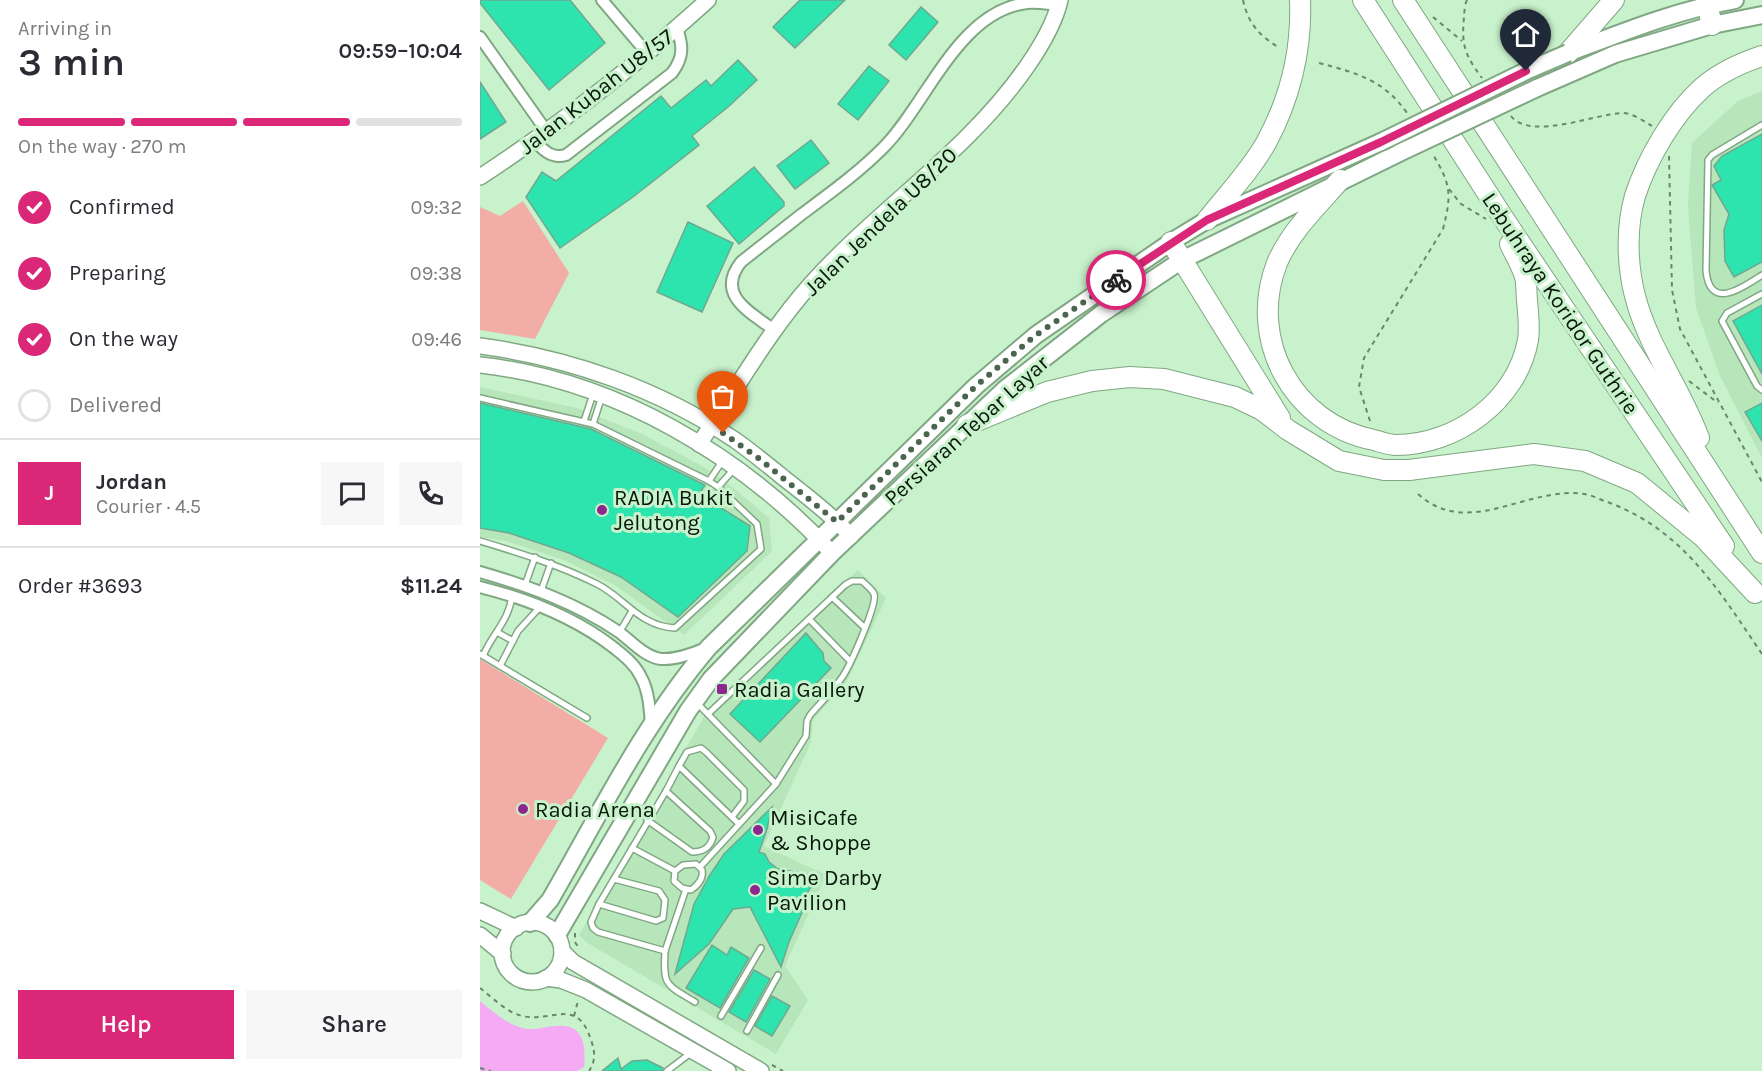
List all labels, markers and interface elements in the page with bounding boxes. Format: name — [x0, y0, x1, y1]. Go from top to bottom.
pin — [1500, 9, 1551, 71]
text: Arriving in — [18, 17, 112, 40]
icon: home — [1509, 18, 1542, 51]
street label: Jalan Kubah U8/57 — [514, 24, 679, 160]
text: 09:59–10:04 — [339, 38, 462, 64]
text: 3 min — [18, 39, 125, 85]
text: On the way · 270 m — [18, 135, 187, 158]
street label: Jalan Jendela U8/20 — [799, 142, 962, 301]
street label: Lebuhraya Koridor Guthrie — [1476, 188, 1644, 419]
icon: check — [18, 191, 51, 224]
text: Confirmed — [69, 194, 175, 220]
text: 09:32 — [411, 196, 462, 219]
courier — [1086, 250, 1146, 310]
icon: check — [18, 257, 51, 290]
text: Preparing — [69, 260, 166, 286]
text: 09:38 — [410, 262, 462, 285]
icon: bike — [1100, 264, 1133, 297]
icon: check — [18, 323, 51, 356]
text: On the way — [69, 326, 178, 352]
text: 09:46 — [411, 328, 462, 351]
street label: Persiaran Tebar Layar — [879, 350, 1054, 511]
pin — [697, 371, 748, 433]
icon: bag — [706, 380, 739, 413]
text: Delivered — [69, 392, 162, 418]
button: chat — [321, 462, 384, 525]
button: phone — [399, 462, 462, 525]
text: Jordan — [96, 469, 167, 495]
text: J — [45, 480, 54, 506]
place label: RADIA Bukit Jelutong — [614, 485, 733, 536]
text: Courier · 4.5 — [96, 495, 201, 518]
marker: RADIA Bukit Jelutong — [595, 503, 609, 517]
text: Order #3693 — [18, 573, 143, 599]
text: $11.24 — [400, 573, 462, 599]
place label: Radia Gallery — [734, 677, 865, 703]
marker: Radia Gallery — [715, 682, 729, 696]
place label: Radia Arena — [535, 797, 655, 823]
marker: Radia Arena — [516, 802, 530, 816]
place label: MisiCafe & Shoppe — [770, 805, 871, 856]
marker: MisiCafe & Shoppe — [751, 823, 765, 837]
place label: Sime Darby Pavilion — [767, 865, 882, 916]
marker: Sime Darby Pavilion — [748, 883, 762, 897]
button: Help — [18, 990, 234, 1059]
button: Share — [246, 990, 462, 1059]

